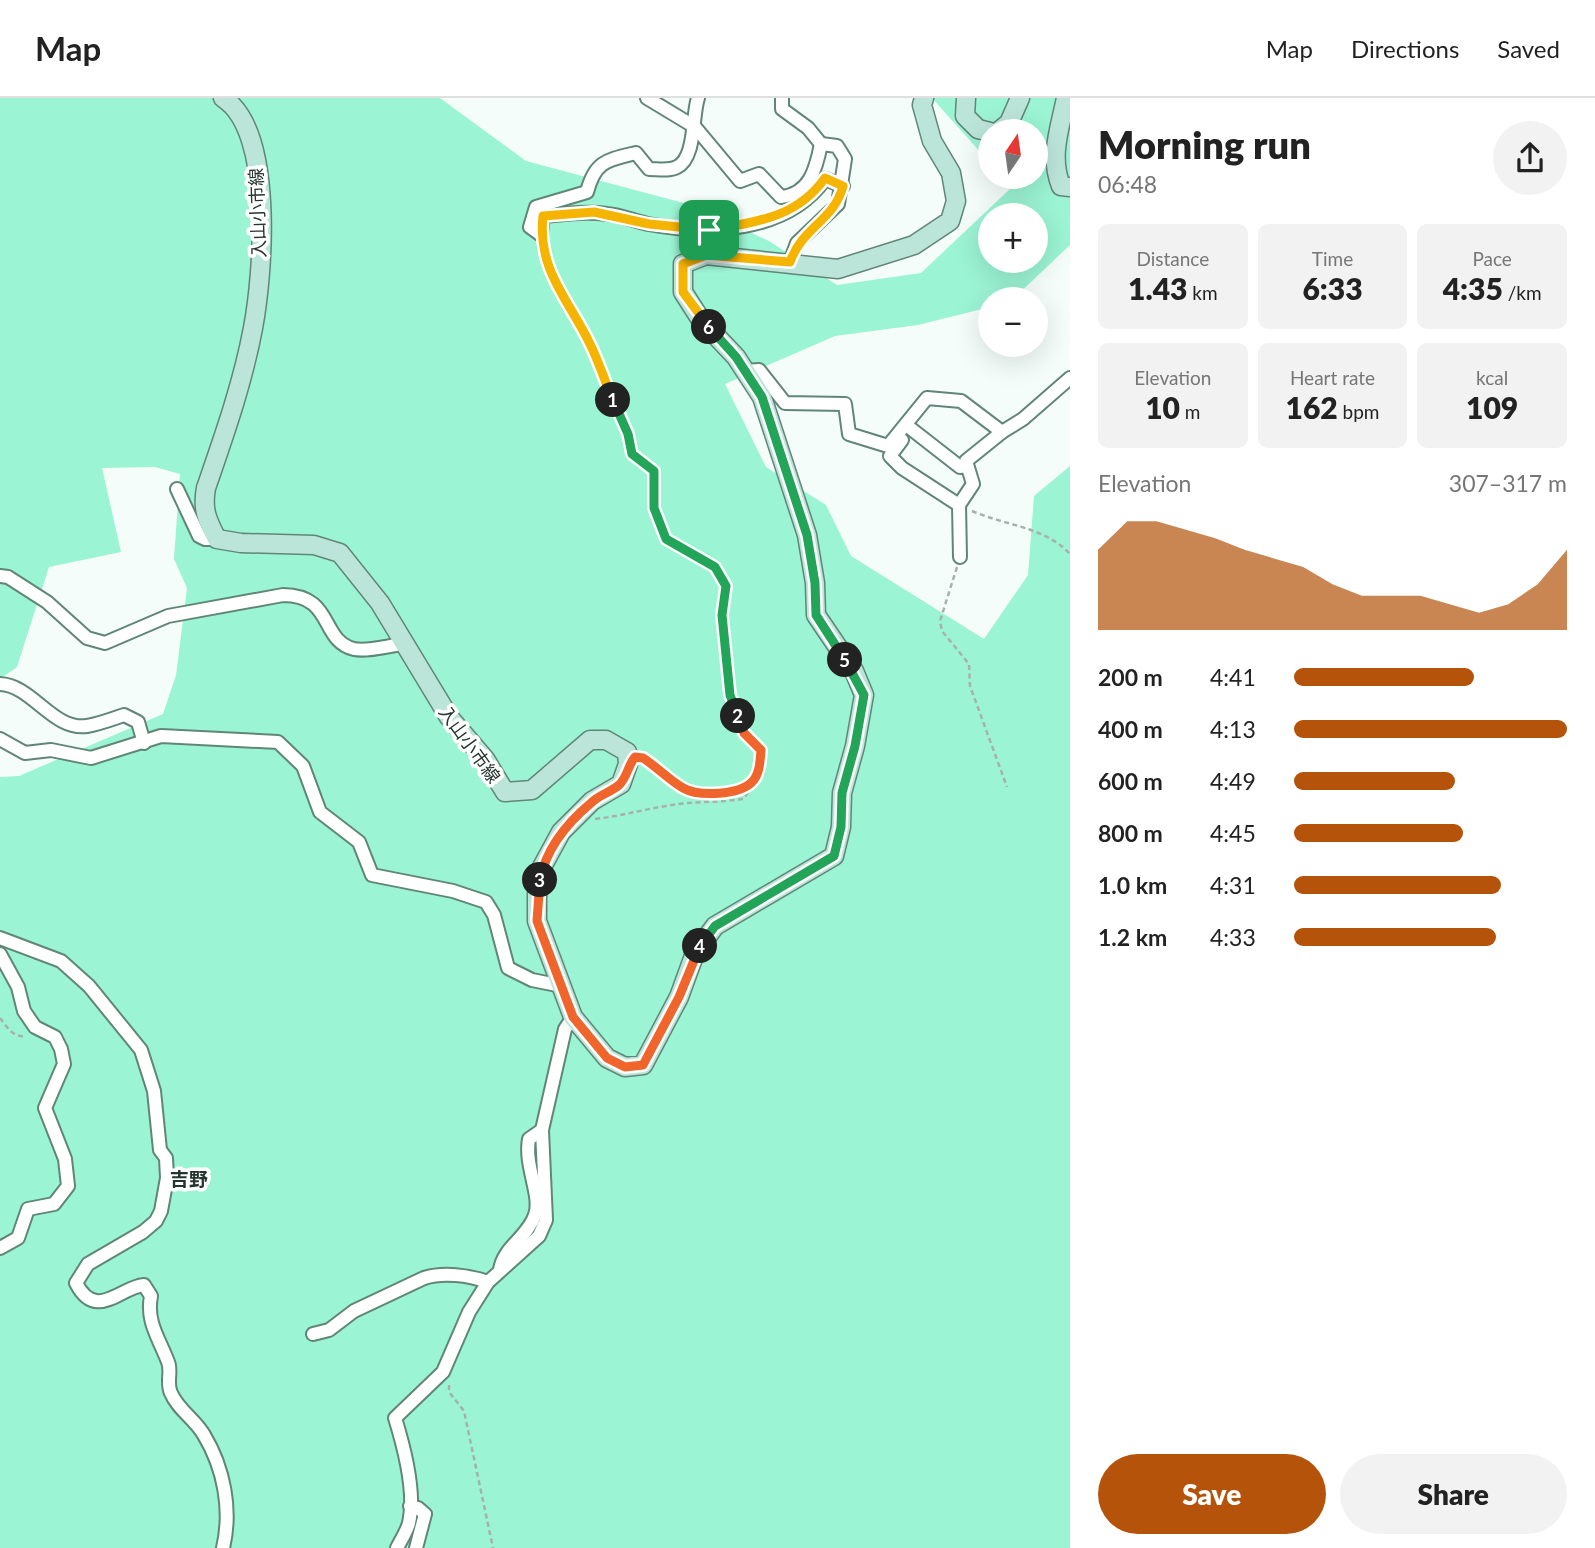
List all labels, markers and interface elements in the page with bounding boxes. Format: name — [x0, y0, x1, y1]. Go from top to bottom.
text: Map — [35, 28, 101, 68]
text: Map — [1266, 34, 1313, 63]
text: Directions — [1351, 34, 1459, 63]
text: Saved — [1497, 34, 1560, 63]
north arrow — [978, 119, 1048, 189]
map controls — [978, 119, 1048, 357]
text: Morning run — [1098, 121, 1311, 167]
button: share — [1493, 121, 1567, 195]
street label: 入山小市線 — [244, 168, 270, 258]
text: 06:48 — [1098, 170, 1157, 198]
pin — [679, 200, 739, 260]
button: + — [978, 203, 1048, 273]
icon: arrive — [690, 211, 728, 249]
text: Distance — [1136, 247, 1209, 270]
text: Time — [1312, 247, 1353, 270]
text: Pace — [1472, 247, 1512, 270]
text: 1.43 — [1128, 270, 1187, 306]
text: 6:33 — [1302, 270, 1363, 306]
text: 4:35 — [1443, 270, 1503, 306]
text: km — [1187, 281, 1218, 304]
text: /km — [1503, 281, 1542, 304]
button: − — [978, 287, 1048, 357]
pin: 6 — [692, 310, 726, 344]
text: 6 — [703, 315, 714, 338]
text: Elevation — [1134, 366, 1211, 389]
text: Heart rate — [1290, 366, 1375, 389]
text: kcal — [1476, 366, 1508, 389]
pin: 1 — [596, 382, 630, 418]
text: 1 — [607, 388, 618, 411]
text: 10 — [1145, 389, 1180, 425]
text: 162 — [1286, 389, 1338, 425]
text: 109 — [1466, 389, 1518, 425]
text: m — [1180, 400, 1200, 423]
text: bpm — [1338, 400, 1379, 423]
text: Elevation — [1098, 469, 1191, 497]
text: 307–317 m — [1449, 469, 1567, 497]
pin: 5 — [828, 642, 862, 678]
text: 5 — [839, 648, 850, 671]
text: 200 m — [1098, 663, 1163, 691]
text: 4:41 — [1210, 663, 1256, 691]
pin: 2 — [720, 698, 756, 734]
street label: 入山小市線 — [435, 701, 505, 787]
text: 2 — [732, 704, 743, 727]
text: 400 m — [1098, 715, 1163, 743]
text: 4:13 — [1210, 715, 1256, 743]
text: 600 m — [1098, 767, 1163, 795]
text: 4:49 — [1210, 767, 1256, 795]
text: 800 m — [1098, 819, 1163, 847]
text: 4:45 — [1210, 819, 1256, 847]
pin: 3 — [522, 862, 558, 898]
text: 3 — [534, 868, 545, 891]
text: 1.0 km — [1098, 871, 1167, 899]
text: 4:31 — [1210, 871, 1256, 899]
text: 1.2 km — [1098, 923, 1167, 951]
text: 4:33 — [1210, 923, 1256, 951]
pin: 4 — [682, 928, 718, 964]
text: 4 — [694, 934, 705, 957]
district label: 吉野 — [170, 1167, 208, 1190]
button: Save — [1098, 1454, 1326, 1534]
button: Share — [1340, 1454, 1567, 1534]

